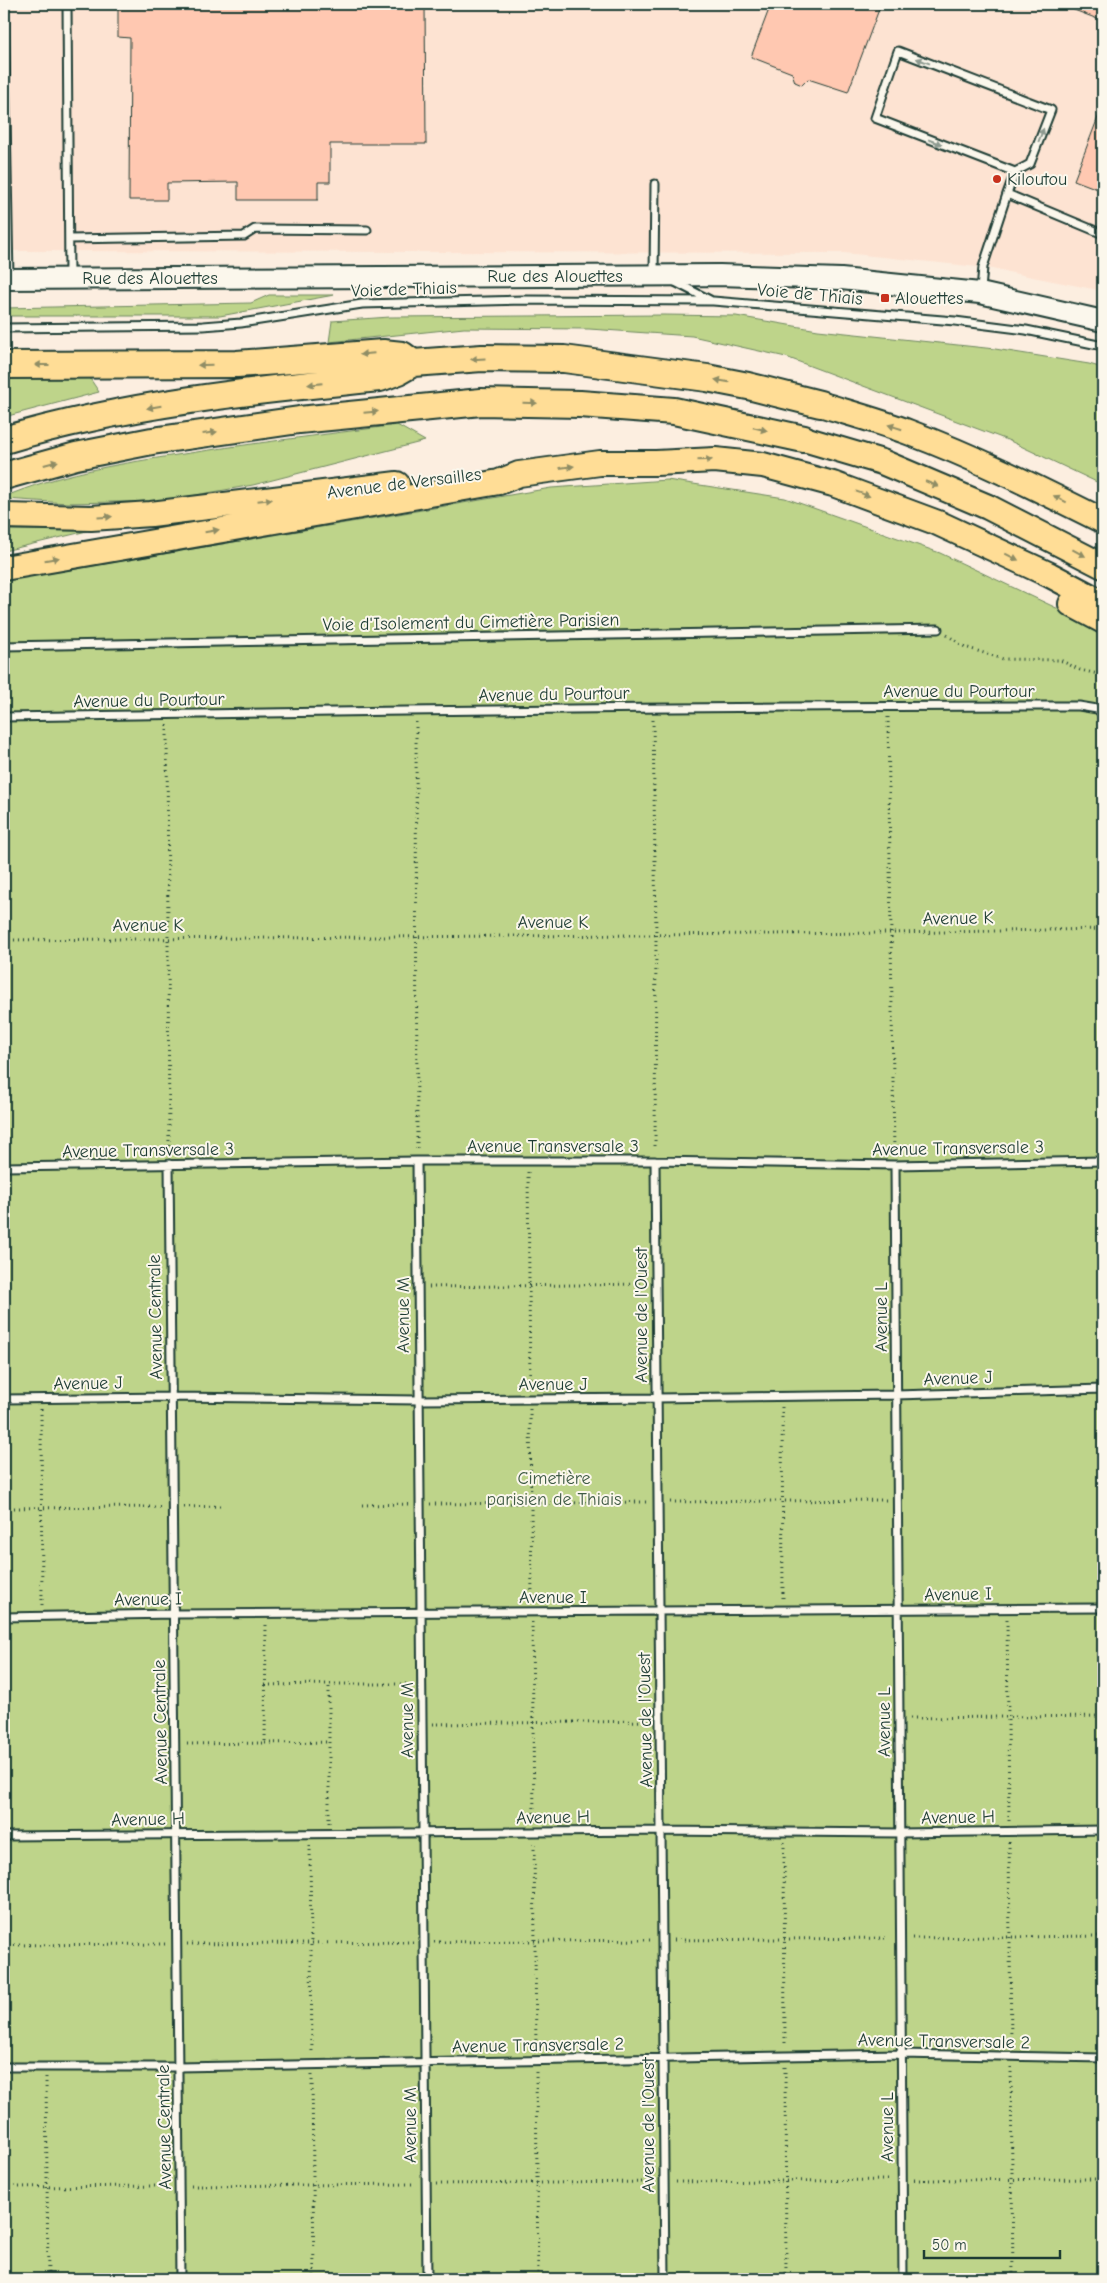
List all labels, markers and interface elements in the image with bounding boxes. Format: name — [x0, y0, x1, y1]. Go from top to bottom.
one-way arrow — [915, 57, 930, 65]
one-way arrow — [1038, 127, 1045, 142]
one-way arrow — [928, 139, 943, 146]
place label: Kiloutou — [1007, 169, 1067, 190]
marker: Kiloutou — [991, 173, 1003, 185]
street label: Rue des Alouettes — [487, 266, 623, 287]
street label: Rue des Alouettes — [82, 268, 218, 289]
street label: Voie de Thiais — [351, 277, 457, 302]
street label: Voie de Thiais — [756, 279, 864, 310]
place label: Alouettes — [895, 288, 963, 309]
marker: Alouettes — [879, 292, 891, 304]
one-way arrow — [358, 351, 374, 359]
one-way arrow — [470, 355, 486, 363]
one-way arrow — [34, 361, 50, 369]
one-way arrow — [196, 361, 212, 369]
one-way arrow — [714, 377, 729, 385]
one-way arrow — [307, 380, 323, 388]
one-way arrow — [522, 399, 538, 407]
one-way arrow — [146, 404, 162, 412]
one-way arrow — [364, 408, 380, 416]
one-way arrow — [887, 423, 902, 431]
one-way arrow — [753, 425, 768, 433]
one-way arrow — [203, 428, 219, 436]
one-way arrow — [697, 456, 713, 464]
one-way arrow — [43, 459, 58, 467]
one-way arrow — [559, 463, 575, 471]
street label: Avenue de Versailles — [326, 464, 482, 503]
one-way arrow — [925, 480, 939, 488]
one-way arrow — [856, 490, 871, 498]
one-way arrow — [1052, 495, 1067, 503]
one-way arrow — [257, 496, 273, 504]
one-way arrow — [97, 512, 113, 520]
one-way arrow — [204, 526, 220, 534]
one-way arrow — [1072, 549, 1086, 557]
one-way arrow — [1005, 553, 1020, 561]
one-way arrow — [44, 555, 60, 563]
street label: Voie d'Isolement du Cimetière Parisien — [323, 609, 619, 636]
street label: Avenue du Pourtour — [883, 681, 1035, 702]
street label: Avenue du Pourtour — [478, 683, 631, 706]
street label: Avenue du Pourtour — [73, 689, 226, 712]
street label: Avenue K — [922, 907, 994, 930]
street label: Avenue K — [518, 912, 588, 933]
street label: Avenue K — [113, 915, 183, 936]
street label: Avenue Transversale 3 — [467, 1136, 639, 1157]
street label: Avenue Transversale 3 — [872, 1137, 1044, 1160]
street label: Avenue Transversale 3 — [62, 1139, 234, 1162]
street label: Avenue de l'Ouest — [631, 1247, 652, 1383]
street label: Avenue Centrale — [144, 1254, 167, 1380]
street label: Avenue M — [393, 1277, 414, 1353]
street label: Avenue L — [871, 1282, 892, 1352]
street label: Avenue J — [923, 1367, 993, 1390]
street label: Avenue J — [53, 1372, 123, 1395]
street label: Avenue J — [518, 1374, 588, 1395]
park label: Cimetière parisien de Thiais — [486, 1468, 622, 1510]
street label: Avenue I — [924, 1583, 992, 1606]
street label: Avenue I — [519, 1587, 587, 1608]
street label: Avenue I — [114, 1588, 182, 1611]
street label: Avenue de l'Ouest — [634, 1651, 657, 1788]
street label: Avenue Centrale — [149, 1659, 172, 1785]
street label: Avenue M — [397, 1682, 418, 1758]
street label: Avenue L — [874, 1687, 895, 1757]
street label: Avenue H — [516, 1806, 590, 1829]
street label: Avenue H — [921, 1806, 995, 1829]
street label: Avenue H — [111, 1808, 185, 1831]
street label: Avenue Transversale 2 — [858, 2029, 1030, 2054]
street label: Avenue Transversale 2 — [452, 2033, 624, 2058]
street label: Avenue de l'Ouest — [638, 2057, 659, 2193]
street label: Avenue Centrale — [153, 2064, 176, 2190]
street label: Avenue M — [400, 2087, 421, 2163]
street label: Avenue L — [877, 2092, 898, 2162]
scale bar — [924, 2228, 1061, 2260]
text: 50 m — [932, 2236, 967, 2254]

